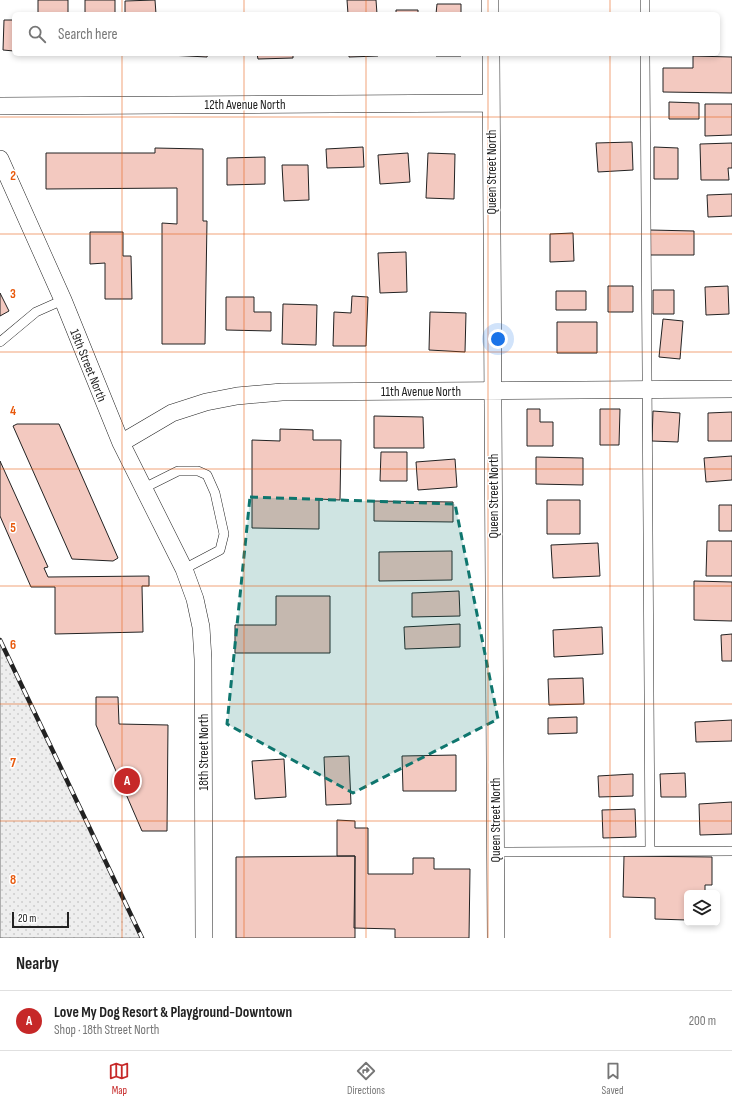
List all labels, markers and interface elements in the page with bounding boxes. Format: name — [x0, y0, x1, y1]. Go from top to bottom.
search box — [12, 12, 720, 56]
icon: search — [26, 23, 48, 45]
text: Search here — [58, 25, 118, 44]
street label: 12th Avenue North — [205, 97, 285, 113]
street label: Queen Street North — [484, 130, 500, 214]
text: 2 — [10, 168, 16, 184]
text: 3 — [10, 286, 16, 302]
street label: 19th Street North — [66, 327, 110, 404]
your location — [488, 329, 508, 349]
street label: 11th Avenue North — [381, 384, 461, 400]
text: 4 — [10, 403, 16, 419]
street label: Queen Street North — [486, 454, 502, 538]
text: 5 — [10, 520, 16, 536]
text: 6 — [10, 637, 16, 653]
street label: 18th Street North — [196, 714, 212, 790]
text: 7 — [10, 755, 16, 771]
pin: A — [114, 766, 140, 796]
street label: Queen Street North — [488, 778, 504, 862]
text: 8 — [10, 872, 16, 888]
map controls — [684, 890, 720, 926]
button: layers — [684, 890, 720, 926]
scale bar — [12, 910, 69, 929]
text: 20 m — [18, 912, 36, 925]
text: Nearby — [16, 954, 59, 974]
text: Love My Dog Resort & Playground-Downtown — [54, 1003, 292, 1022]
text: A — [26, 1013, 32, 1029]
text: 200 m — [689, 1013, 716, 1029]
text: Shop · 18th Street North — [54, 1022, 159, 1038]
tab: Map — [108, 1060, 130, 1097]
tab: Directions — [347, 1060, 385, 1097]
tab: Saved — [602, 1060, 624, 1097]

